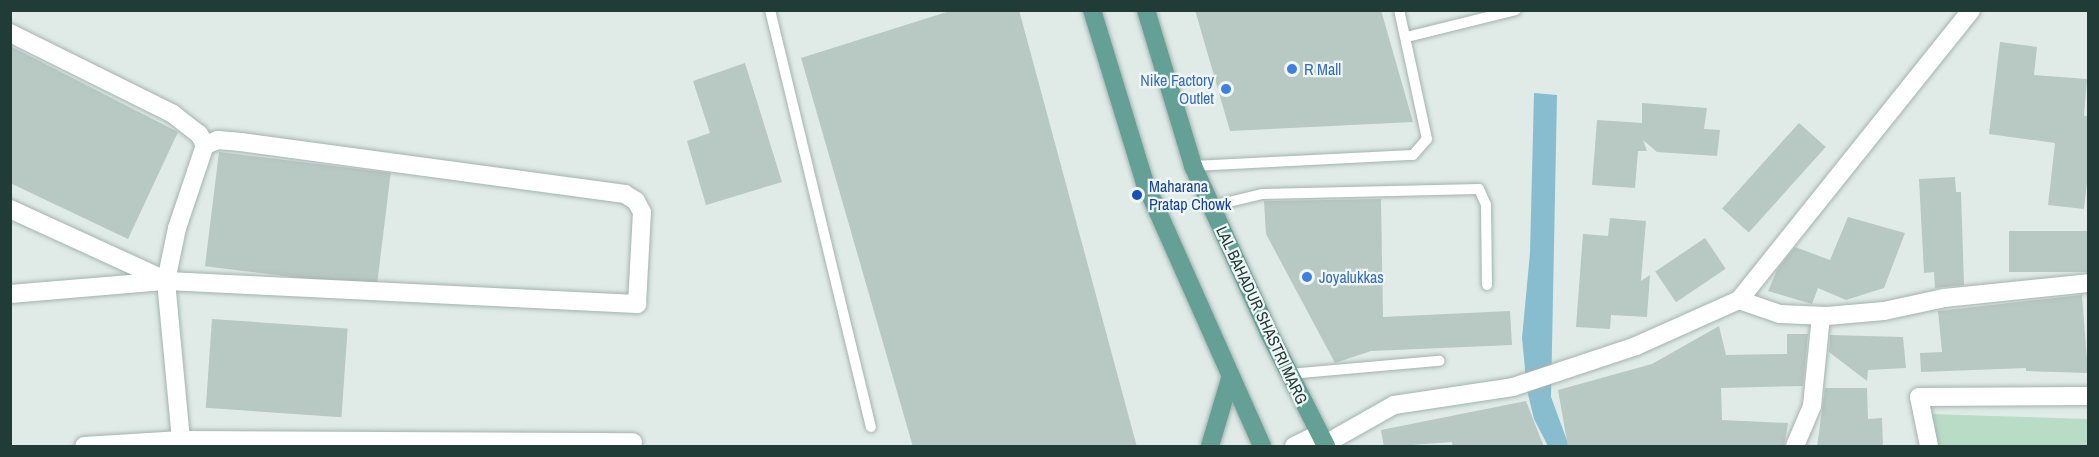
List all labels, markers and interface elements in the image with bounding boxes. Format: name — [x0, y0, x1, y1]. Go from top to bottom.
place label: R Mall — [1304, 59, 1341, 79]
marker: R Mall — [1285, 62, 1299, 76]
place label: Nike Factory Outlet — [1140, 70, 1214, 108]
marker: Nike Factory Outlet — [1219, 82, 1233, 96]
place label: Maharana Pratap Chowk — [1149, 176, 1231, 214]
marker: Maharana Pratap Chowk — [1130, 188, 1144, 202]
street label: LAL BAHADUR SHASTRI MARG — [1212, 223, 1312, 407]
place label: Joyalukkas — [1319, 267, 1384, 287]
marker: Joyalukkas — [1300, 270, 1314, 284]

